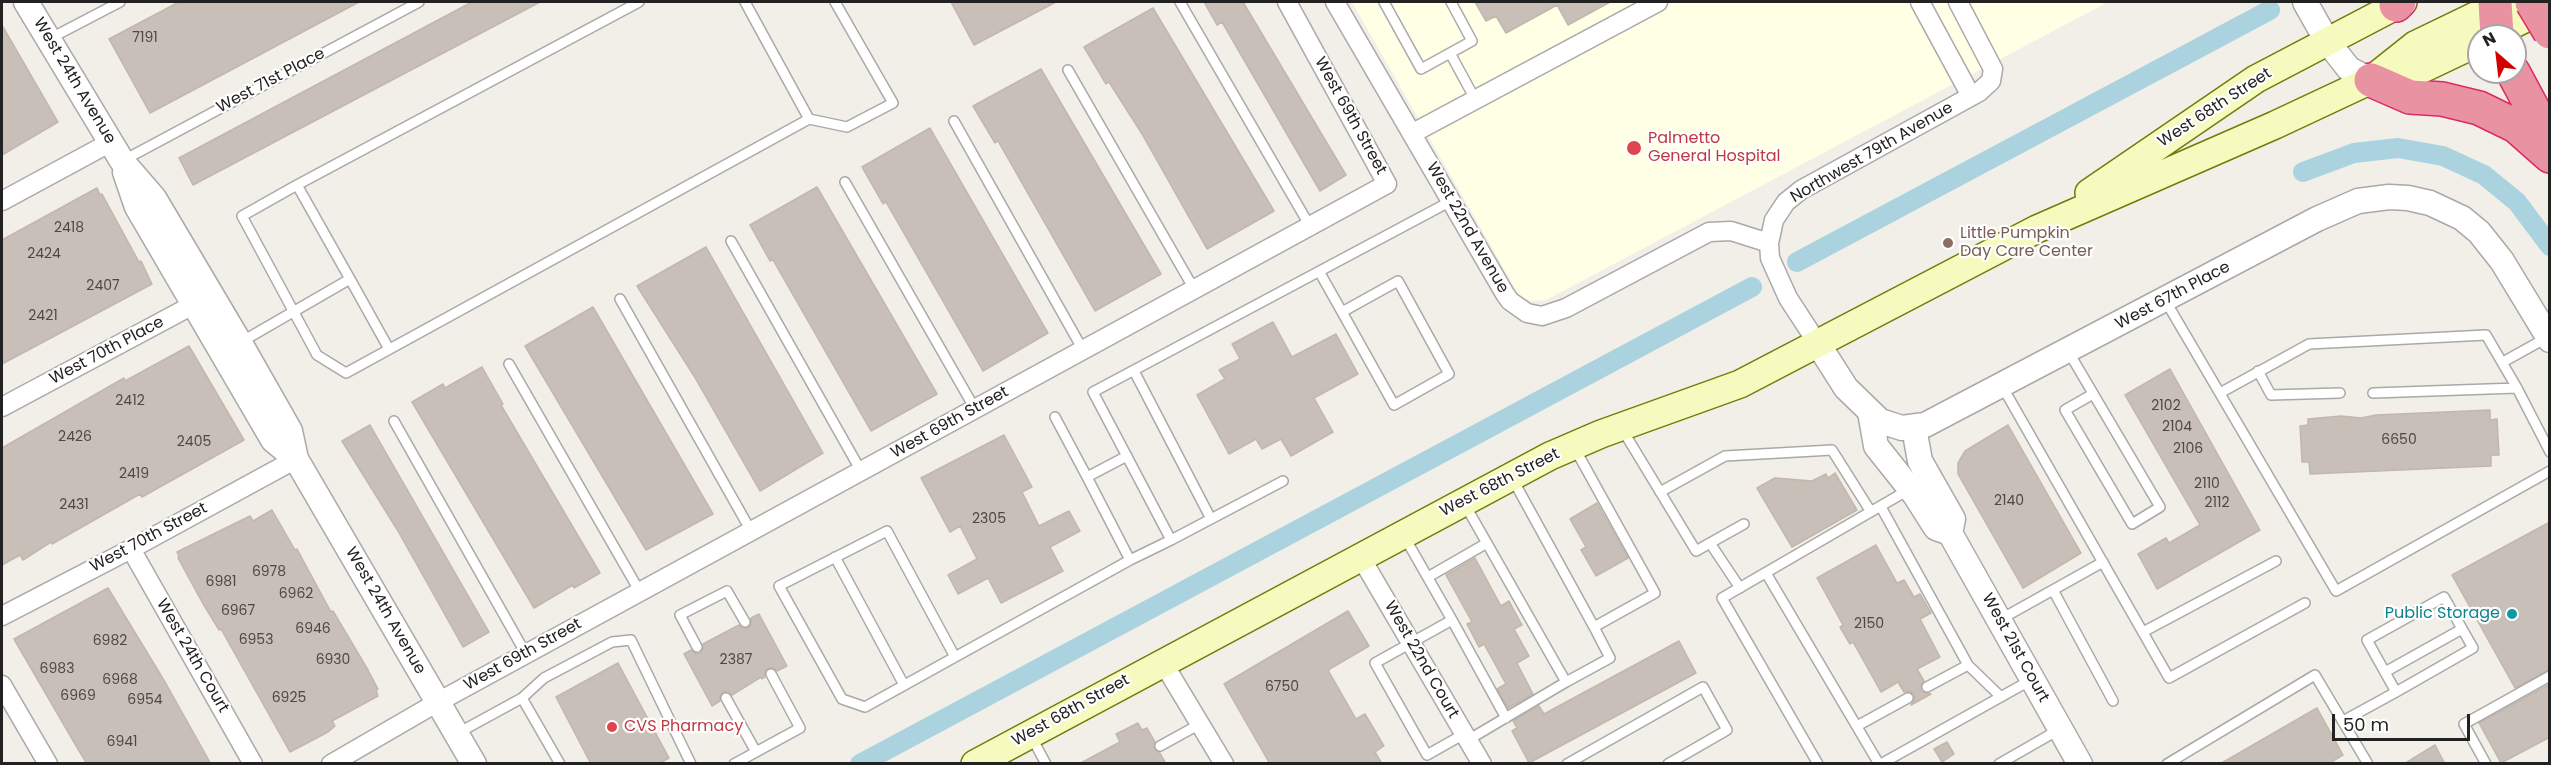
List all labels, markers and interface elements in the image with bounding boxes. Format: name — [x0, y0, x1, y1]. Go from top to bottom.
street label: West 24th Avenue — [29, 14, 119, 148]
north arrow — [2467, 24, 2527, 84]
text: N — [2479, 26, 2500, 52]
house number: 7191 — [132, 30, 158, 46]
street label: West 71st Place — [214, 44, 328, 118]
street label: West 69th Street — [1310, 54, 1390, 178]
street label: West 68th Street — [2155, 64, 2275, 152]
street label: Northwest 79th Avenue — [1787, 99, 1957, 207]
place label: Palmetto General Hospital — [1648, 129, 1781, 167]
marker: Palmetto General Hospital — [1625, 139, 1643, 157]
street label: West 22nd Avenue — [1422, 159, 1512, 297]
house number: 2418 — [54, 220, 84, 236]
place label: Little Pumpkin Day Care Center — [1960, 224, 2093, 262]
marker: Little Pumpkin Day Care Center — [1941, 236, 1955, 250]
house number: 2424 — [27, 246, 61, 262]
street label: West 67th Place — [2112, 258, 2234, 334]
house number: 2407 — [86, 278, 120, 294]
house number: 2421 — [28, 308, 58, 324]
street label: West 70th Place — [47, 313, 167, 389]
street label: West 69th Street — [888, 383, 1012, 463]
house number: 2412 — [115, 393, 145, 409]
house number: 2102 — [2151, 398, 2181, 414]
house number: 2104 — [2162, 419, 2192, 435]
house number: 2426 — [58, 429, 92, 445]
house number: 6650 — [2381, 432, 2417, 448]
house number: 2405 — [177, 434, 211, 450]
house number: 2106 — [2173, 441, 2203, 457]
street label: West 68th Street — [1437, 445, 1563, 521]
house number: 2419 — [119, 466, 149, 482]
house number: 2110 — [2194, 476, 2220, 492]
house number: 2140 — [1994, 493, 2024, 509]
house number: 2112 — [2204, 495, 2230, 511]
house number: 2431 — [59, 497, 89, 513]
street label: West 70th Street — [87, 499, 211, 577]
house number: 2305 — [972, 511, 1006, 527]
street label: West 24th Avenue — [341, 544, 429, 678]
house number: 6978 — [252, 564, 286, 580]
house number: 6981 — [205, 574, 237, 590]
house number: 6962 — [279, 586, 313, 602]
street label: West 21st Court — [1977, 590, 2053, 706]
street label: West 24th Court — [152, 596, 232, 716]
street label: West 22nd Court — [1380, 598, 1462, 722]
house number: 6967 — [221, 603, 255, 619]
place label: Public Storage — [2385, 604, 2500, 624]
marker: Public Storage — [2505, 607, 2519, 621]
street label: West 69th Street — [461, 615, 585, 695]
house number: 2150 — [1854, 616, 1884, 632]
house number: 6946 — [295, 621, 331, 637]
house number: 6953 — [239, 632, 273, 648]
house number: 6982 — [93, 633, 127, 649]
house number: 6930 — [316, 652, 350, 668]
house number: 2387 — [720, 652, 752, 668]
house number: 6983 — [40, 661, 74, 677]
street label: West 68th Street — [1009, 671, 1133, 751]
house number: 6968 — [102, 672, 138, 688]
house number: 6750 — [1265, 679, 1299, 695]
house number: 6969 — [60, 688, 96, 704]
house number: 6925 — [272, 690, 306, 706]
house number: 6954 — [127, 692, 163, 708]
scale bar — [2335, 702, 2473, 740]
text: 50 m — [2343, 712, 2389, 737]
place label: CVS Pharmacy — [624, 717, 743, 737]
marker: CVS Pharmacy — [605, 720, 619, 734]
house number: 6941 — [107, 734, 137, 750]

